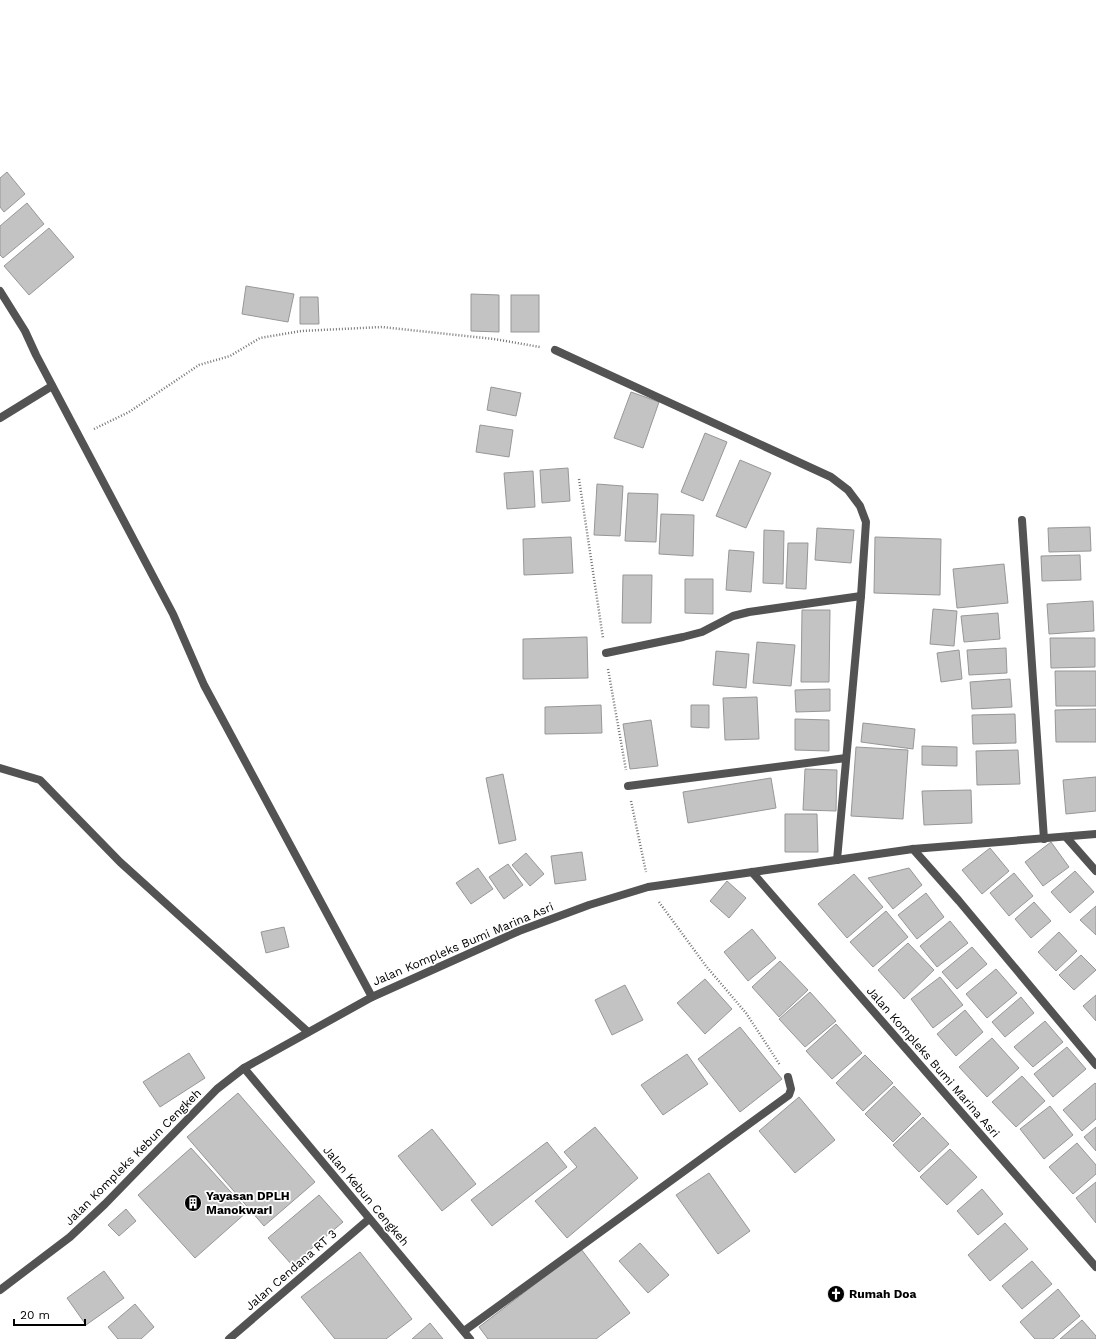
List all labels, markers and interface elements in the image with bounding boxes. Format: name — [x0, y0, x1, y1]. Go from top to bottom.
street label: Jalan Kompleks Bumi Marina Asri — [370, 899, 556, 989]
street label: Jalan Kompleks Bumi Marina Asri — [864, 984, 1002, 1140]
street label: Jalan Kompleks Kebun Cengkeh — [62, 1086, 204, 1228]
street label: Jalan Kebun Cengkeh — [320, 1143, 412, 1249]
place label: Yayasan DPLH Manokwari — [206, 1189, 290, 1217]
building icon: Yayasan DPLH Manokwari — [183, 1193, 203, 1213]
street label: Jalan Cendana RT 3 — [243, 1227, 339, 1313]
church icon: Rumah Doa — [826, 1284, 846, 1304]
place label: Rumah Doa — [849, 1287, 917, 1301]
scale bar — [14, 1301, 85, 1327]
text: 20 m — [20, 1308, 50, 1322]

